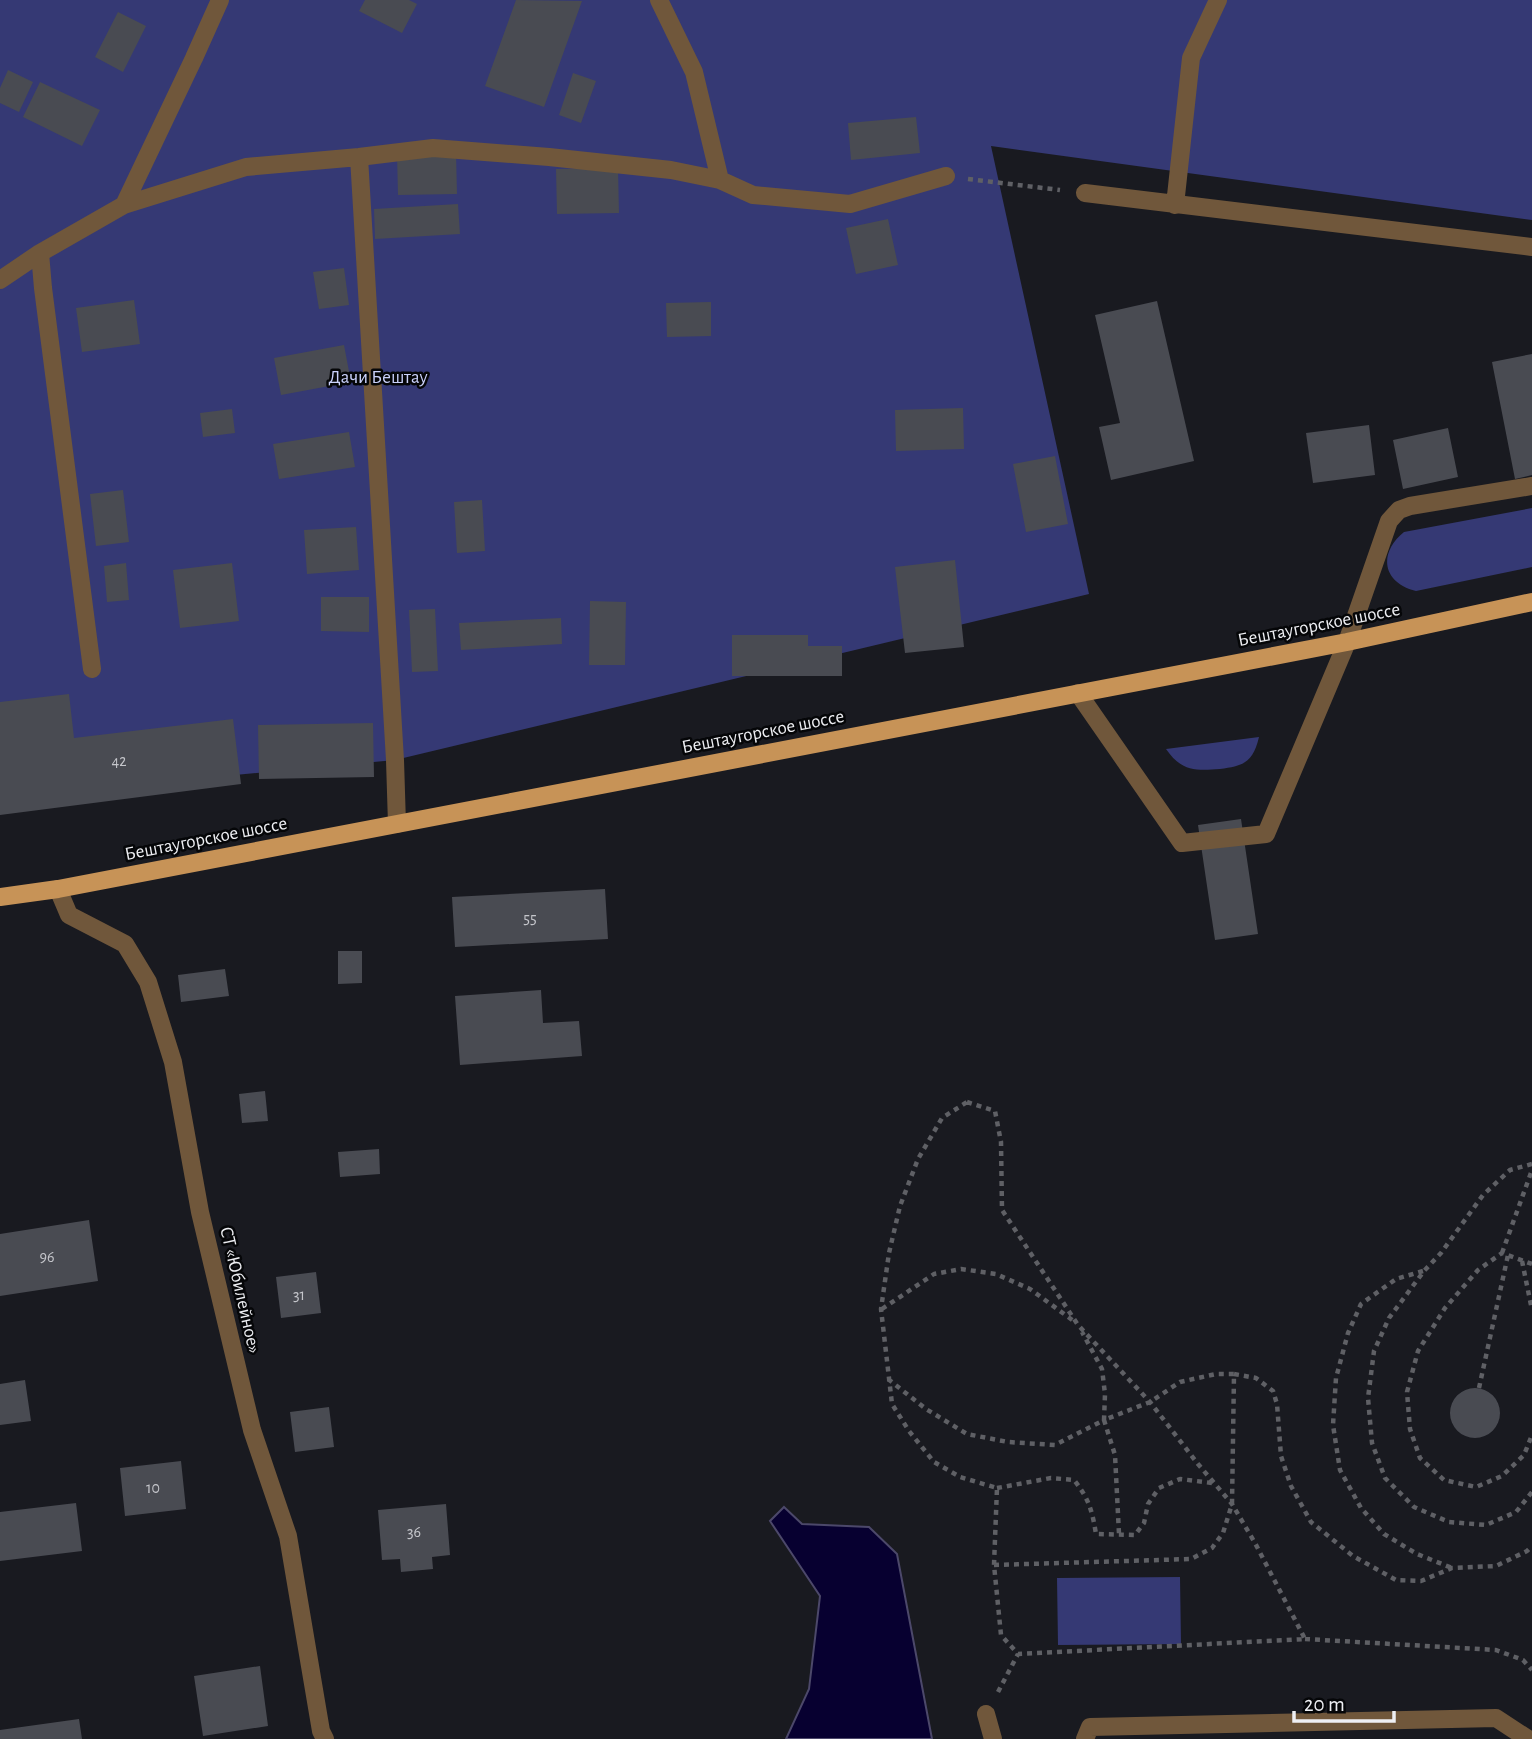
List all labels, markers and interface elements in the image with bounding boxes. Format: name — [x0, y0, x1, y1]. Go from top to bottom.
park label: Дачи Бештау — [328, 368, 428, 387]
street label: Бештаугорское шоссе — [1236, 600, 1402, 650]
street label: Бештаугорское шоссе — [680, 707, 846, 757]
house number: 42 — [112, 753, 126, 769]
street label: Бештаугорское шоссе — [123, 814, 289, 864]
house number: 55 — [523, 910, 537, 926]
street label: СТ «Юбилейное» — [216, 1225, 264, 1355]
house number: 96 — [39, 1249, 55, 1265]
house number: 31 — [293, 1287, 305, 1303]
house number: 10 — [146, 1480, 160, 1496]
house number: 36 — [407, 1524, 421, 1540]
scale bar — [1294, 1680, 1394, 1724]
text: 20 m — [1304, 1694, 1345, 1715]

